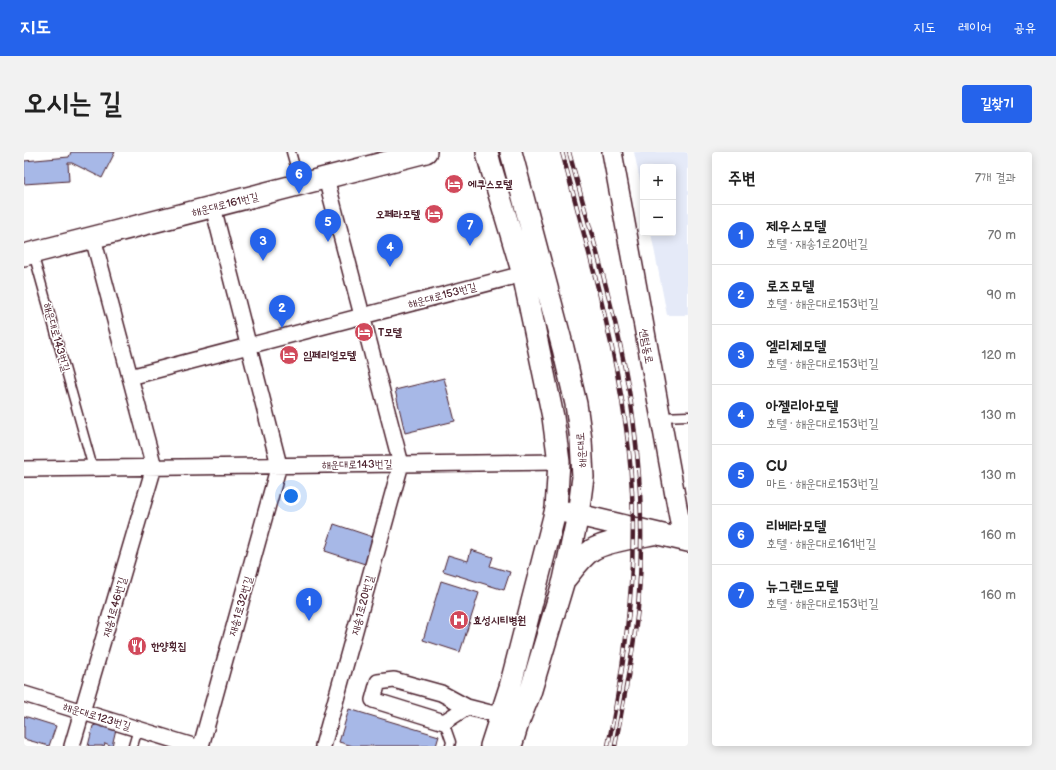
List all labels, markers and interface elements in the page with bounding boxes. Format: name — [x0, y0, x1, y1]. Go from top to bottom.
text: 지도 — [20, 16, 51, 39]
text: 지도 — [913, 19, 936, 36]
text: 레이어 — [958, 19, 991, 36]
text: 공유 — [1013, 19, 1036, 36]
button: 길찾기 — [962, 85, 1032, 123]
text: 오시는 길 — [24, 87, 122, 120]
pin: 6 — [286, 161, 312, 194]
map controls — [640, 164, 676, 236]
button: + — [640, 164, 676, 200]
text: 주변 — [728, 169, 755, 189]
text: 7개 결과 — [975, 170, 1016, 186]
hotel icon: 에쿠스모텔 — [443, 173, 465, 195]
place label: 에쿠스모텔 — [468, 178, 512, 191]
street label: 해운대로161번길 — [190, 190, 260, 219]
button: − — [640, 200, 676, 236]
hotel icon: 오페라모텔 — [423, 203, 445, 225]
place label: 오페라모텔 — [376, 208, 420, 221]
pin: 5 — [315, 209, 341, 242]
pin: 7 — [457, 213, 483, 246]
text: 제우스모텔 — [766, 217, 826, 236]
text: 1 — [738, 227, 744, 243]
text: 70 m — [988, 227, 1016, 243]
pin: 3 — [250, 228, 276, 261]
pin: 4 — [377, 234, 403, 267]
text: 호텔 · 재송1로20번길 — [766, 236, 868, 252]
text: 로즈모텔 — [766, 277, 814, 296]
street label: 해운대로153번길 — [406, 280, 478, 311]
text: 2 — [737, 287, 745, 303]
text: 90 m — [987, 287, 1016, 303]
pin: 2 — [269, 295, 295, 328]
text: 호텔 · 해운대로153번길 — [766, 296, 879, 312]
street label: 해운대로143번길 — [41, 301, 73, 373]
hotel icon: T모텔 — [353, 321, 375, 343]
place label: T모텔 — [378, 326, 402, 339]
street label: 센텀동로 — [637, 328, 656, 365]
text: 엘리제모텔 — [766, 337, 826, 356]
hotel icon: 임페리얼모텔 — [278, 344, 300, 366]
text: 3 — [737, 347, 745, 363]
text: 120 m — [981, 347, 1016, 363]
place label: 임페리얼모텔 — [303, 349, 356, 362]
text: 호텔 · 해운대로153번길 — [766, 356, 879, 372]
text: 아젤리아모텔 — [766, 397, 838, 416]
text: 4 — [737, 407, 745, 423]
text: 130 m — [981, 407, 1016, 423]
text: 호텔 · 해운대로153번길 — [766, 416, 879, 432]
street label: 해운대로 — [574, 432, 589, 468]
street label: 해운대로143번길 — [321, 457, 393, 472]
text: CU — [766, 457, 787, 476]
text: 5 — [737, 467, 745, 483]
text: 130 m — [981, 467, 1016, 483]
text: 마트 · 해운대로153번길 — [766, 476, 879, 492]
your location — [281, 486, 301, 506]
text: 리베라모텔 — [766, 517, 826, 536]
text: 6 — [737, 527, 745, 543]
text: 160 m — [981, 527, 1016, 543]
text: 호텔 · 해운대로161번길 — [766, 536, 876, 552]
street label: 재송1로20번길 — [348, 574, 377, 637]
street label: 재송1로46번길 — [100, 575, 129, 639]
street label: 재송1로32번길 — [226, 575, 255, 638]
text: 뉴그랜드모텔 — [766, 577, 838, 596]
text: 7 — [737, 587, 745, 603]
text: 160 m — [981, 587, 1016, 603]
pin: 1 — [296, 588, 322, 621]
text: 호텔 · 해운대로153번길 — [766, 596, 879, 612]
hospital icon: 효성시티병원 — [448, 609, 470, 631]
place label: 효성시티병원 — [473, 614, 526, 627]
restaurant icon: 한양횟집 — [126, 635, 148, 657]
place label: 한양횟집 — [151, 640, 187, 653]
street label: 해운대로123번길 — [61, 700, 133, 733]

